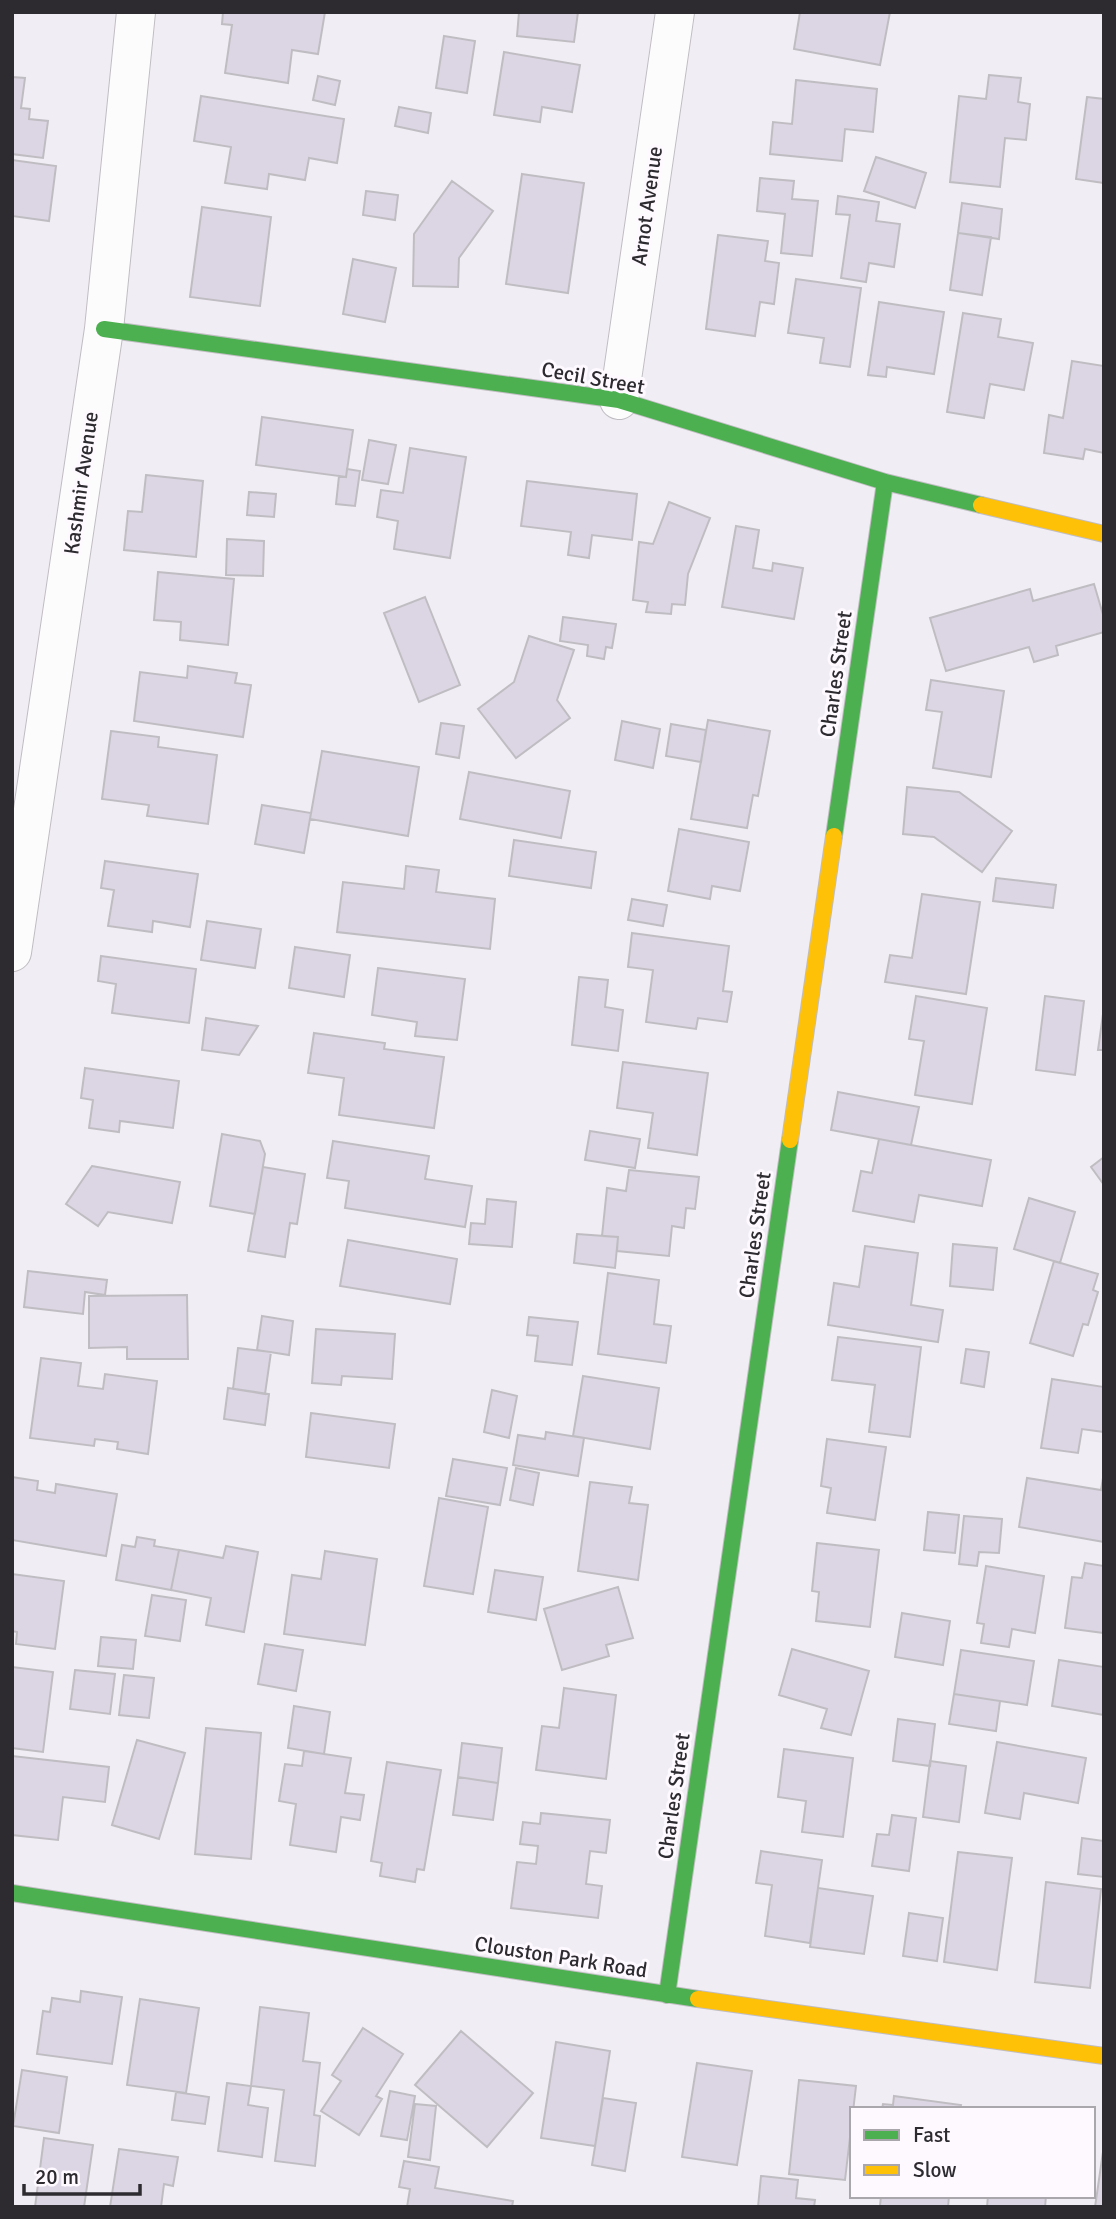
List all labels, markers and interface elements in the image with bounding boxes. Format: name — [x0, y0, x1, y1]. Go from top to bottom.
street label: Arnot Avenue — [626, 145, 668, 267]
street label: Cecil Street — [539, 356, 647, 400]
street label: Kashmir Avenue — [58, 410, 104, 556]
street label: Charles Street — [814, 609, 858, 739]
street label: Charles Street — [733, 1170, 777, 1300]
street label: Charles Street — [652, 1731, 696, 1861]
street label: Clouston Park Road — [473, 1931, 649, 1983]
legend — [850, 2107, 1095, 2198]
text: Fast — [913, 2122, 950, 2148]
scale bar — [24, 2152, 140, 2196]
text: Slow — [913, 2157, 957, 2183]
text: 20 m — [35, 2164, 79, 2190]

